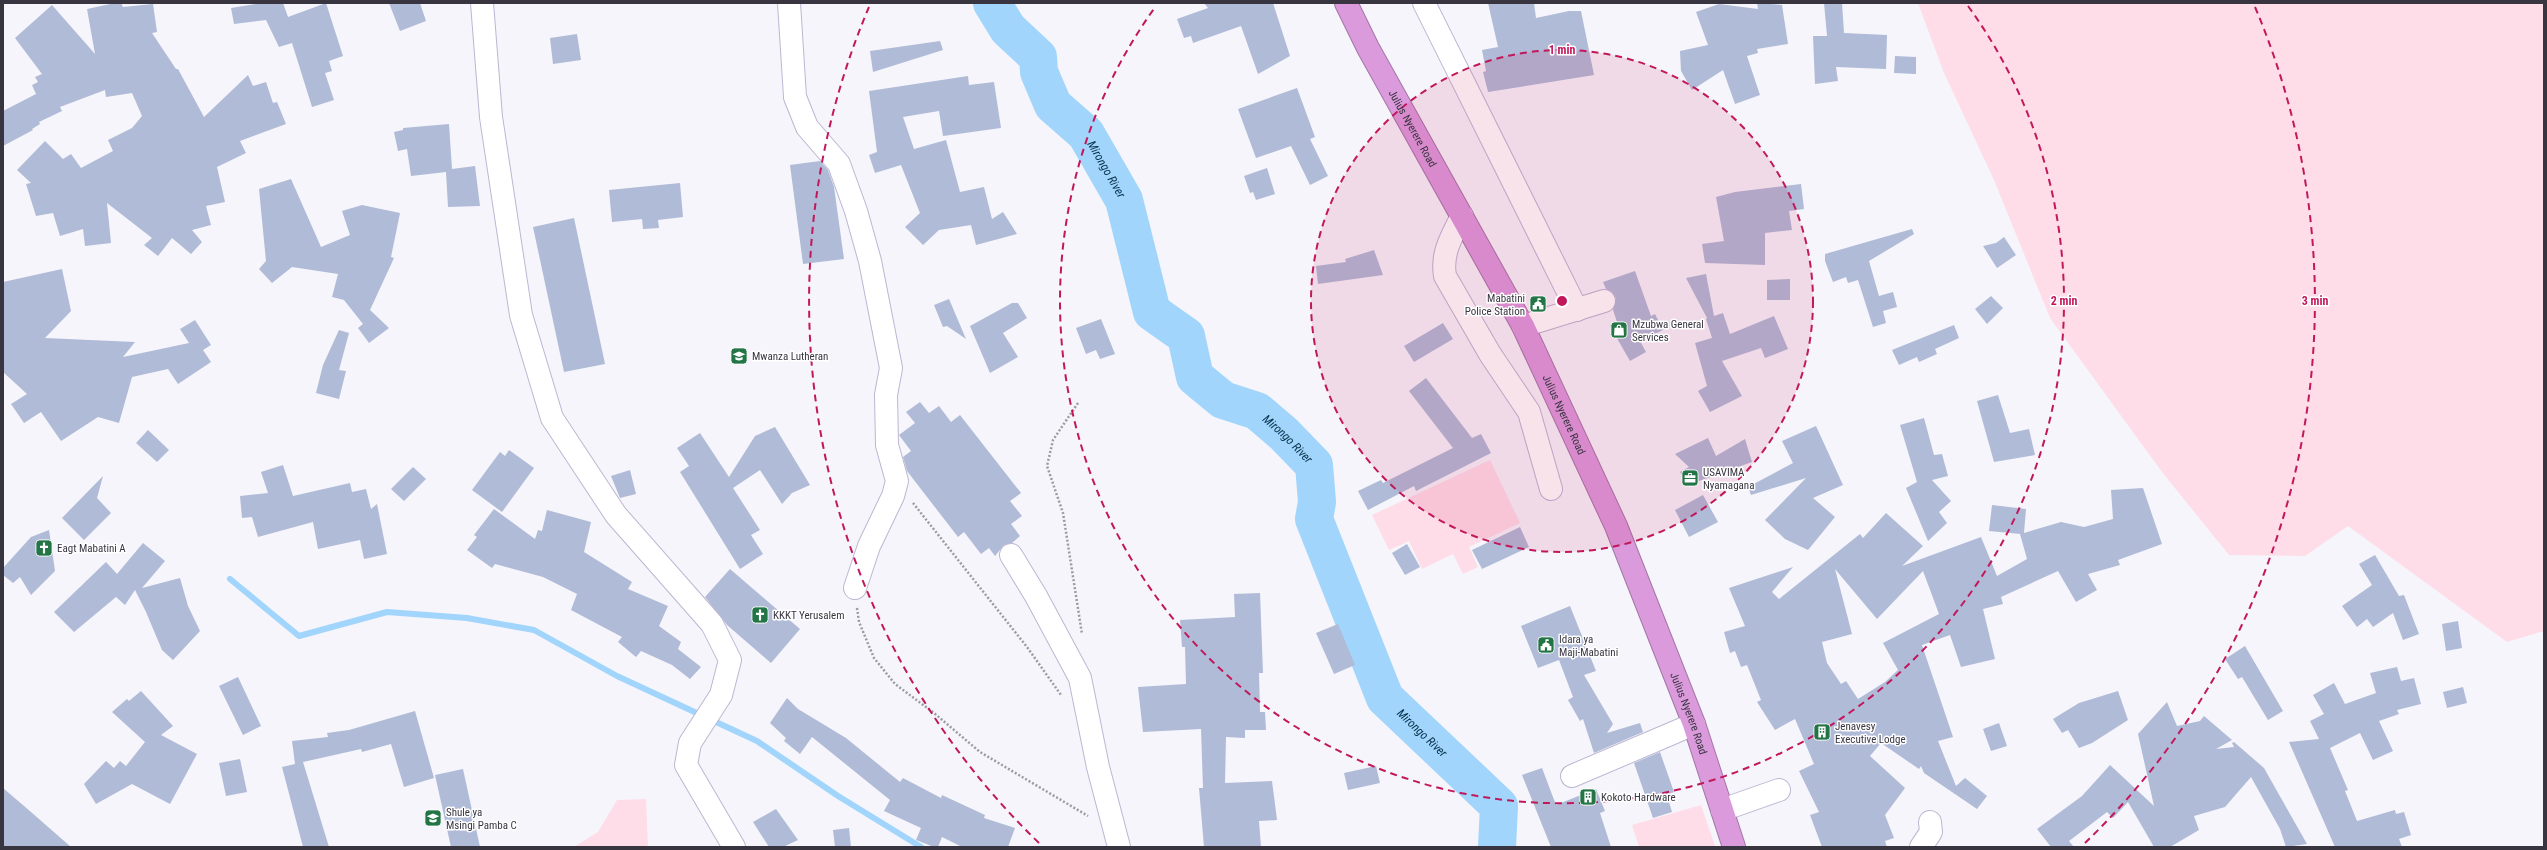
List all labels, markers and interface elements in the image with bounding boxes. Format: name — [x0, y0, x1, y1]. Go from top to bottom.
text: 1 min — [1549, 43, 1575, 57]
street label: Julius Nyerere Road — [1386, 88, 1439, 169]
water label: Mirongo River — [1084, 138, 1128, 201]
place label: Mabatini Police Station — [1465, 292, 1525, 318]
public building icon: Mabatini Police Station — [1528, 294, 1548, 314]
centre of rings — [1555, 294, 1569, 308]
text: 2 min — [2051, 294, 2077, 308]
text: 3 min — [2302, 294, 2328, 308]
place label: Mzubwa General Services — [1632, 318, 1704, 344]
shop icon: Mzubwa General Services — [1609, 320, 1629, 340]
school or university icon: Mwanza Lutheran — [729, 346, 749, 366]
place label: Mwanza Lutheran — [752, 350, 828, 363]
street label: Julius Nyerere Road — [1540, 373, 1588, 457]
water label: Mirongo River — [1260, 412, 1316, 466]
place label: USAVIMA Nyamagana — [1703, 466, 1754, 492]
office icon: USAVIMA Nyamagana — [1680, 468, 1700, 488]
church icon: Eagt Mabatini A — [34, 538, 54, 558]
place label: Eagt Mabatini A — [57, 542, 126, 555]
church icon: KKKT Yerusalem — [750, 605, 770, 625]
place label: KKKT Yerusalem — [773, 609, 845, 622]
place label: Idara ya Maji-Mabatini — [1559, 633, 1618, 659]
public building icon: Idara ya Maji-Mabatini — [1536, 635, 1556, 655]
street label: Julius Nyerere Road — [1667, 671, 1709, 756]
water label: Mirongo River — [1394, 706, 1450, 760]
place label: Jenavesy Executive Lodge — [1835, 720, 1906, 746]
building icon: Jenavesy Executive Lodge — [1812, 722, 1832, 742]
building icon: Kokoto Hardware — [1578, 787, 1598, 807]
place label: Kokoto Hardware — [1601, 791, 1676, 804]
place label: Shule ya Msingi Pamba C — [446, 806, 517, 832]
school or university icon: Shule ya Msingi Pamba C — [423, 808, 443, 828]

